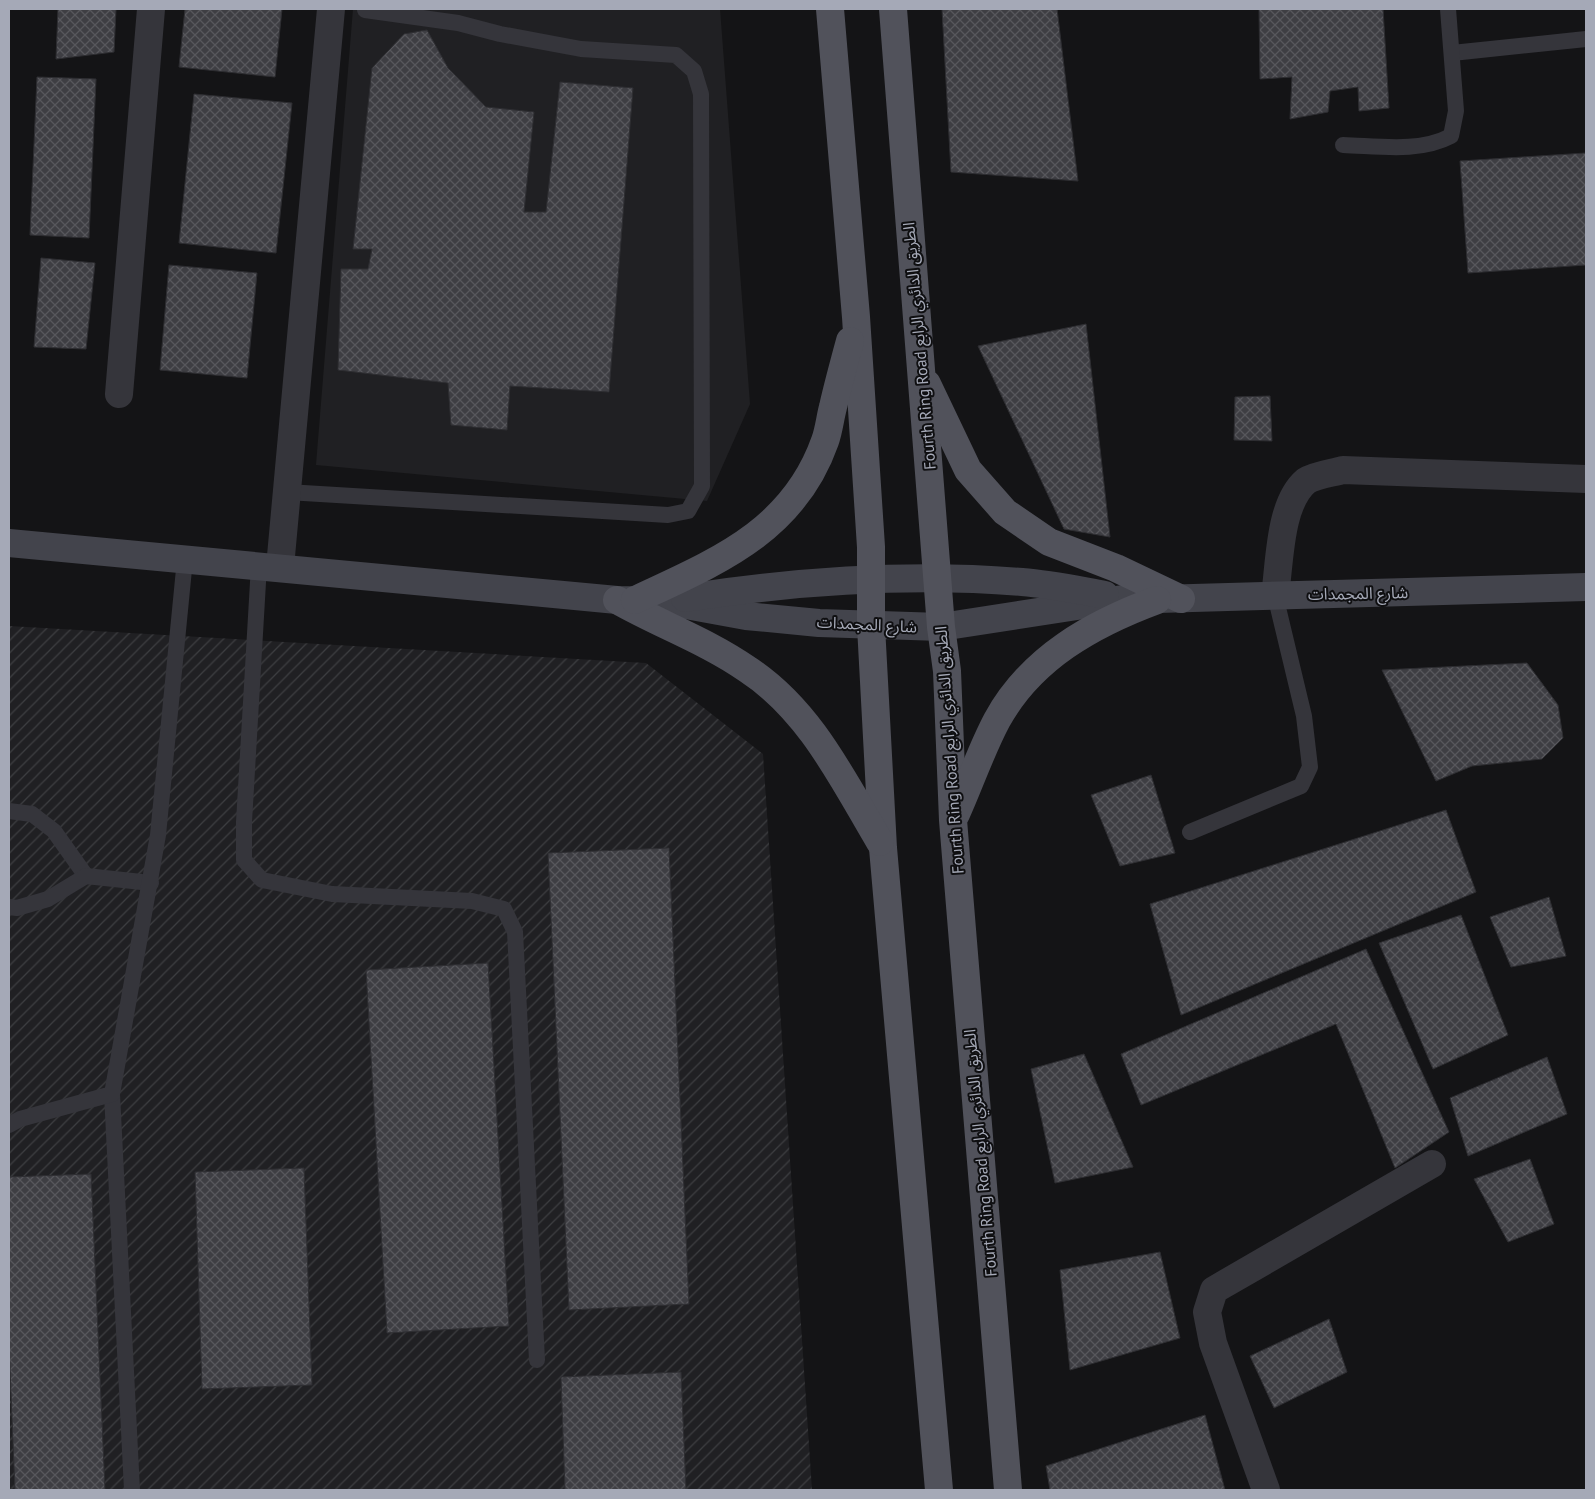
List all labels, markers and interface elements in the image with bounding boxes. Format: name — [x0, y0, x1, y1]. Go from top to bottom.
street label: Fourth Ring Road الطريق الدائري الرابع — [898, 221, 943, 471]
street label: شارع المجمدات — [1308, 582, 1408, 607]
street label: شارع المجمدات — [816, 611, 918, 640]
street label: Fourth Ring Road الطريق الدائري الرابع — [930, 625, 971, 875]
street label: Fourth Ring Road الطريق الدائري الرابع — [959, 1028, 1004, 1278]

